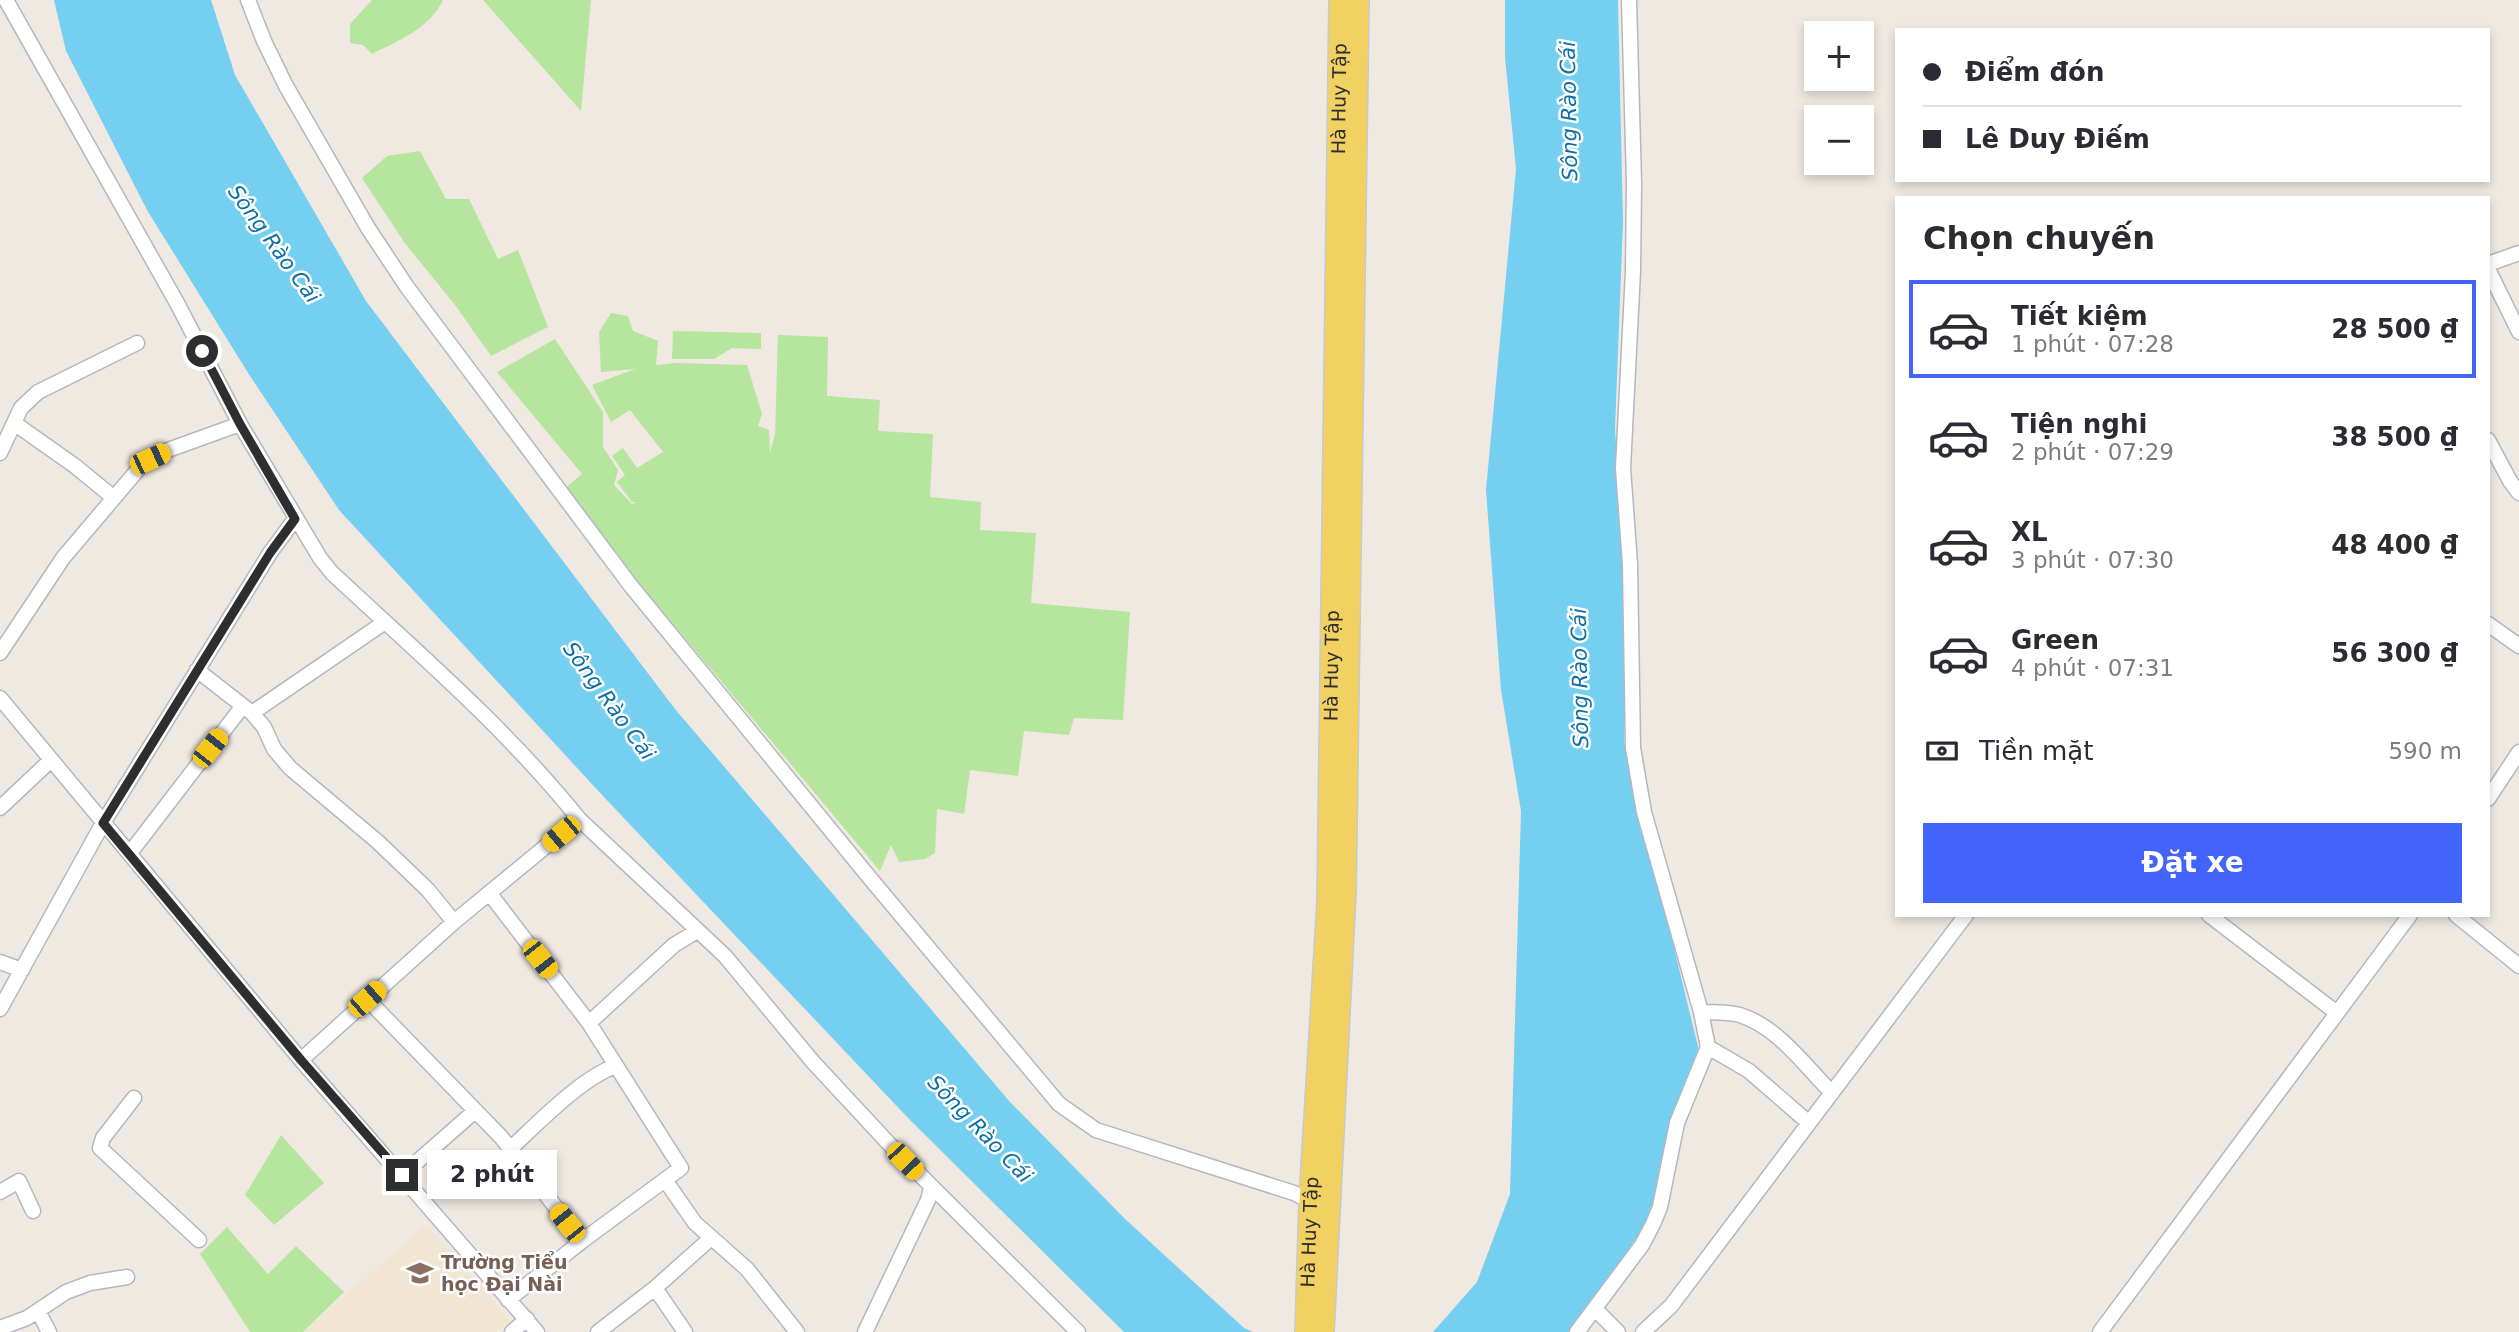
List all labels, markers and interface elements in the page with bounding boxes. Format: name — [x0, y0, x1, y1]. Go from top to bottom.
map controls — [1804, 21, 1874, 175]
button: + — [1804, 21, 1874, 91]
water label: Sông Rào Cái — [1556, 41, 1582, 181]
street label: Hà Huy Tập — [1327, 43, 1350, 154]
text: Điểm đón — [1965, 57, 2104, 87]
button: − — [1804, 105, 1874, 175]
text: Lê Duy Điếm — [1965, 124, 2150, 154]
water label: Sông Rào Cái — [223, 180, 325, 308]
text: Chọn chuyến — [1923, 219, 2155, 257]
icon: car — [1927, 298, 1990, 361]
text: Tiết kiệm — [2011, 301, 2148, 331]
text: 28 500 ₫ — [2331, 314, 2458, 344]
text: 1 phút · 07:28 — [2011, 331, 2174, 357]
route start — [186, 335, 218, 367]
icon: car — [1927, 406, 1990, 469]
text: Tiện nghi — [2011, 409, 2147, 439]
text: 38 500 ₫ — [2331, 422, 2458, 452]
text: 2 phút · 07:29 — [2011, 439, 2174, 465]
car — [127, 441, 174, 477]
icon: car — [1927, 514, 1990, 577]
text: XL — [2011, 517, 2048, 547]
text: 48 400 ₫ — [2331, 530, 2458, 560]
text: 3 phút · 07:30 — [2011, 547, 2174, 573]
water label: Sông Rào Cái — [1567, 608, 1593, 748]
street label: Hà Huy Tập — [1319, 610, 1343, 721]
icon: car — [1927, 622, 1990, 685]
text: Green — [2011, 625, 2099, 655]
water label: Sông Rào Cái — [558, 637, 660, 765]
text: 56 300 ₫ — [2331, 638, 2458, 668]
text: 4 phút · 07:31 — [2011, 655, 2174, 681]
car — [189, 725, 232, 771]
icon: cash — [1923, 732, 1961, 770]
text: Tiền mặt — [1979, 736, 2094, 766]
text: 590 m — [2388, 738, 2462, 764]
car — [539, 812, 584, 856]
button: Đặt xe — [1923, 823, 2462, 903]
car — [519, 936, 562, 982]
car — [345, 977, 390, 1021]
water label: Sông Rào Cái — [923, 1070, 1037, 1188]
car — [883, 1139, 928, 1183]
callout: 2 phút — [426, 1150, 556, 1200]
route end — [386, 1159, 418, 1191]
text: 2 phút — [450, 1161, 534, 1187]
street label: Hà Huy Tập — [1296, 1176, 1322, 1288]
car — [546, 1200, 589, 1246]
place label: Trường Tiểu học Đại Nài — [441, 1251, 567, 1295]
school or university icon: Trường Tiểu học Đại Nài — [405, 1258, 435, 1288]

